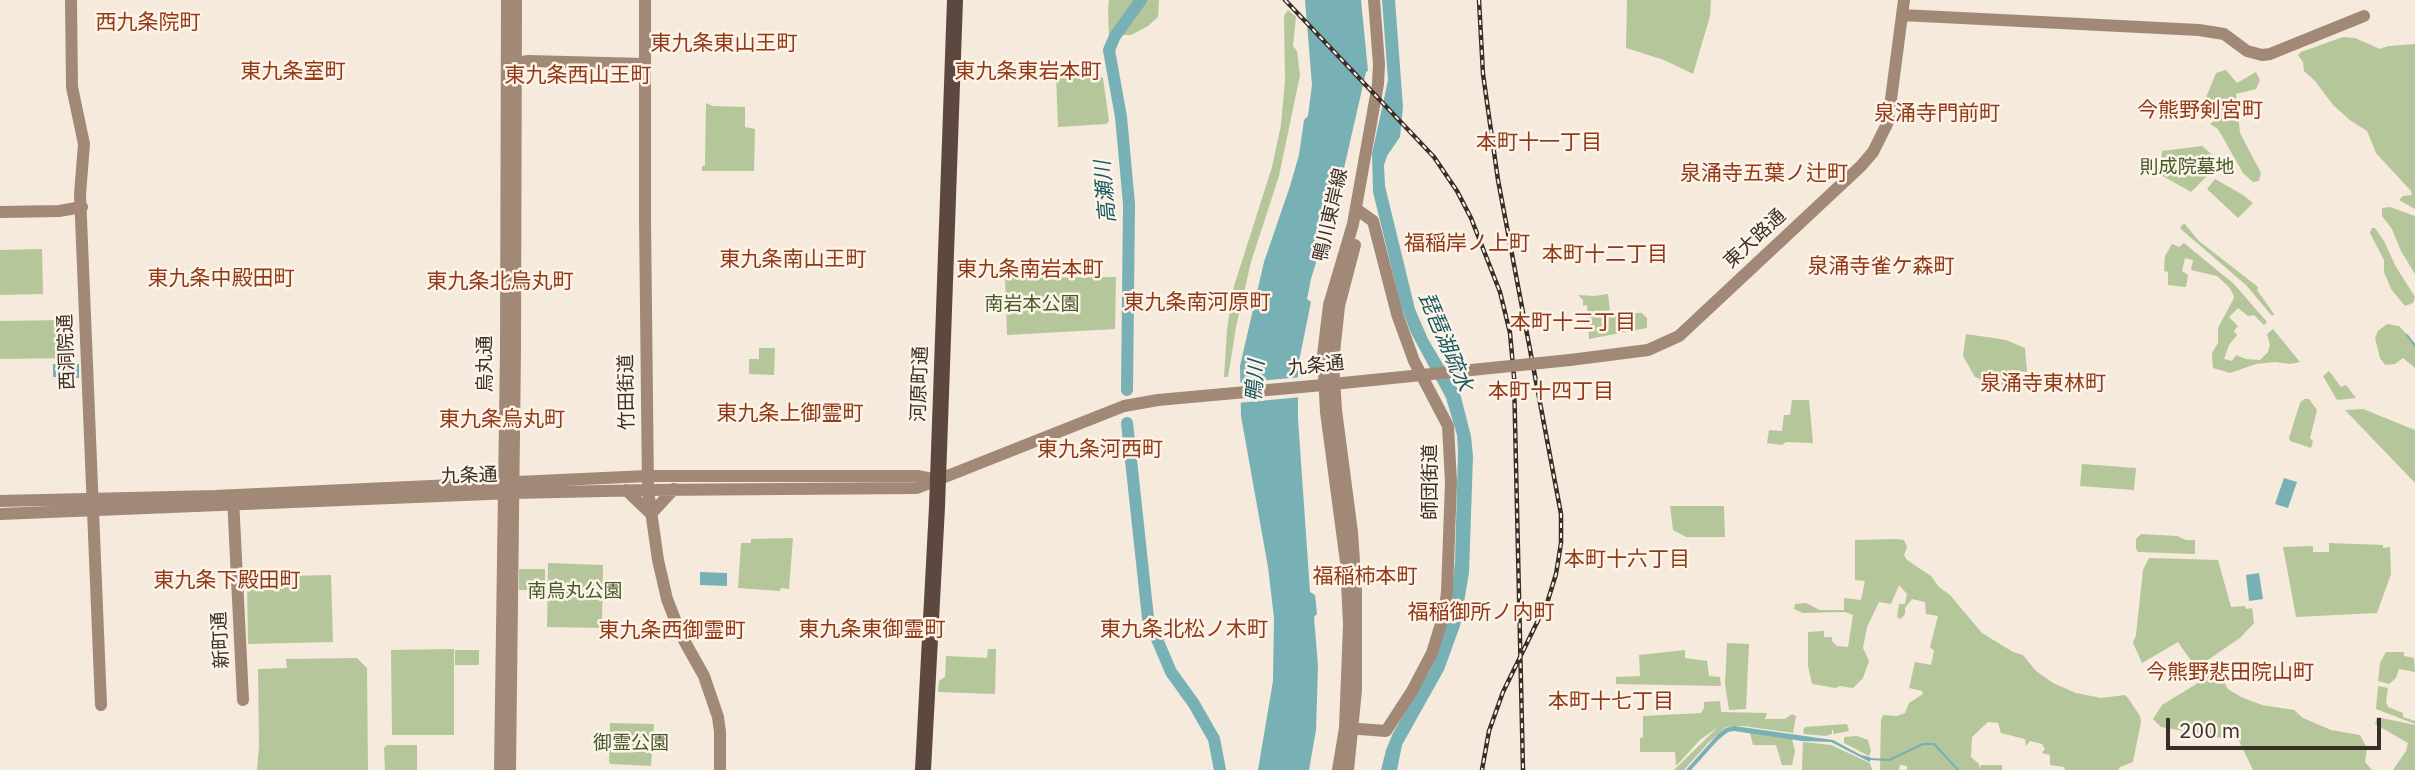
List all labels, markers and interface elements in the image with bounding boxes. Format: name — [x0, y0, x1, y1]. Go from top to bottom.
district label: 西九条院町 — [96, 10, 200, 36]
district label: 東九条東山王町 — [651, 31, 797, 57]
district label: 東九条室町 — [241, 59, 345, 85]
district label: 東九条東岩本町 — [955, 59, 1101, 85]
district label: 東九条西山王町 — [505, 63, 651, 89]
district label: 今熊野剣宮町 — [2137, 98, 2263, 124]
district label: 泉涌寺門前町 — [1874, 101, 2000, 127]
district label: 本町十一丁目 — [1476, 130, 1602, 156]
park label: 則成院墓地 — [2140, 157, 2234, 179]
water label: 高瀬川 — [1091, 160, 1121, 224]
district label: 泉涌寺五葉ノ辻町 — [1680, 161, 1848, 187]
street label: 鴨川東岸線 — [1309, 166, 1353, 264]
street label: 東大路通 — [1719, 205, 1791, 273]
district label: 福稲岸ノ上町 — [1404, 231, 1530, 257]
district label: 本町十二丁目 — [1542, 242, 1668, 268]
district label: 東九条南山王町 — [720, 247, 866, 273]
district label: 泉涌寺雀ケ森町 — [1808, 254, 1954, 280]
district label: 東九条南岩本町 — [957, 257, 1103, 283]
district label: 東九条中殿田町 — [148, 266, 294, 292]
district label: 東九条北烏丸町 — [427, 269, 573, 295]
water label: 琵琶湖疏水 — [1413, 289, 1477, 395]
district label: 東九条南河原町 — [1124, 290, 1270, 316]
park label: 南岩本公園 — [985, 294, 1079, 316]
district label: 本町十三丁目 — [1510, 310, 1636, 336]
street label: 西洞院通 — [54, 314, 80, 390]
street label: 烏丸通 — [475, 336, 497, 392]
street label: 河原町通 — [907, 346, 933, 422]
street label: 九条通 — [1286, 352, 1346, 380]
street label: 竹田街道 — [615, 354, 639, 430]
water label: 鴨川 — [1242, 359, 1270, 403]
district label: 泉涌寺東林町 — [1980, 371, 2106, 397]
district label: 本町十四丁目 — [1488, 379, 1614, 405]
district label: 東九条上御霊町 — [717, 401, 863, 427]
district label: 東九条烏丸町 — [439, 407, 565, 433]
district label: 東九条河西町 — [1037, 437, 1163, 463]
street label: 師団街道 — [1420, 444, 1442, 520]
street label: 九条通 — [440, 464, 498, 488]
district label: 本町十六丁目 — [1564, 547, 1690, 573]
district label: 福稲柿本町 — [1313, 564, 1417, 590]
district label: 東九条下殿田町 — [154, 568, 300, 594]
park label: 南烏丸公園 — [528, 581, 622, 603]
district label: 福稲御所ノ内町 — [1408, 600, 1554, 626]
street label: 新町通 — [208, 611, 234, 669]
district label: 東九条東御霊町 — [799, 617, 945, 643]
district label: 東九条北松ノ木町 — [1100, 617, 1268, 643]
district label: 東九条西御霊町 — [599, 618, 745, 644]
district label: 今熊野悲田院山町 — [2146, 660, 2314, 686]
district label: 本町十七丁目 — [1548, 689, 1674, 715]
scale bar — [2170, 704, 2385, 748]
text: 200 m — [2179, 716, 2240, 744]
park label: 御霊公園 — [593, 733, 669, 755]

